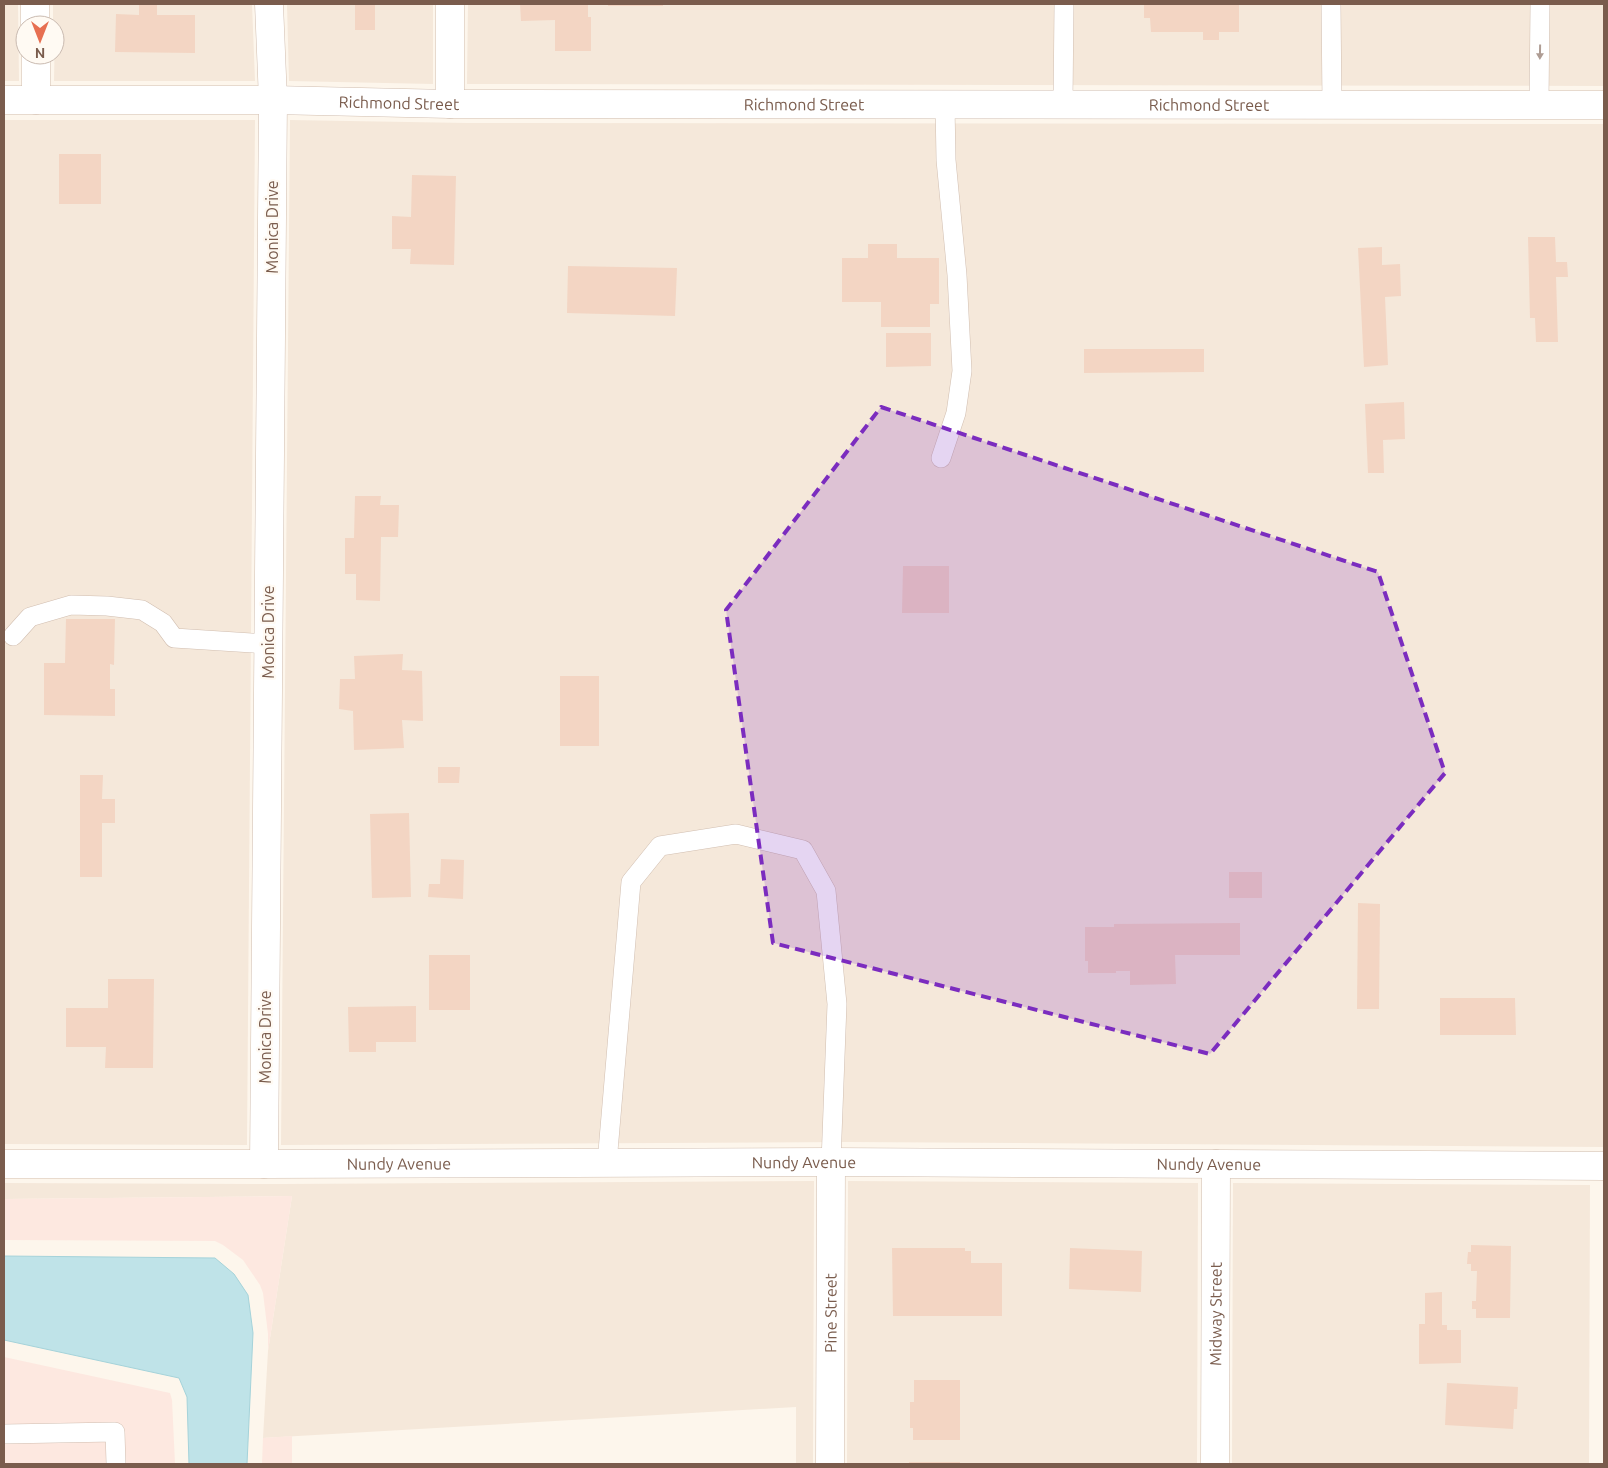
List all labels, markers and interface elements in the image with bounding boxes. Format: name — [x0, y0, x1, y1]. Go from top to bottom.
north arrow — [15, 15, 65, 65]
text: N — [35, 45, 45, 61]
one-way arrow — [1536, 45, 1544, 61]
street label: Richmond Street — [338, 92, 460, 113]
street label: Richmond Street — [744, 95, 865, 113]
street label: Richmond Street — [1149, 96, 1270, 114]
street label: Monica Drive — [263, 180, 281, 274]
street label: Monica Drive — [259, 585, 277, 679]
street label: Monica Drive — [256, 990, 274, 1084]
street label: Nundy Avenue — [752, 1153, 856, 1171]
street label: Nundy Avenue — [347, 1154, 451, 1173]
street label: Nundy Avenue — [1157, 1155, 1261, 1173]
street label: Midway Street — [1206, 1261, 1225, 1366]
street label: Pine Street — [821, 1272, 840, 1353]

